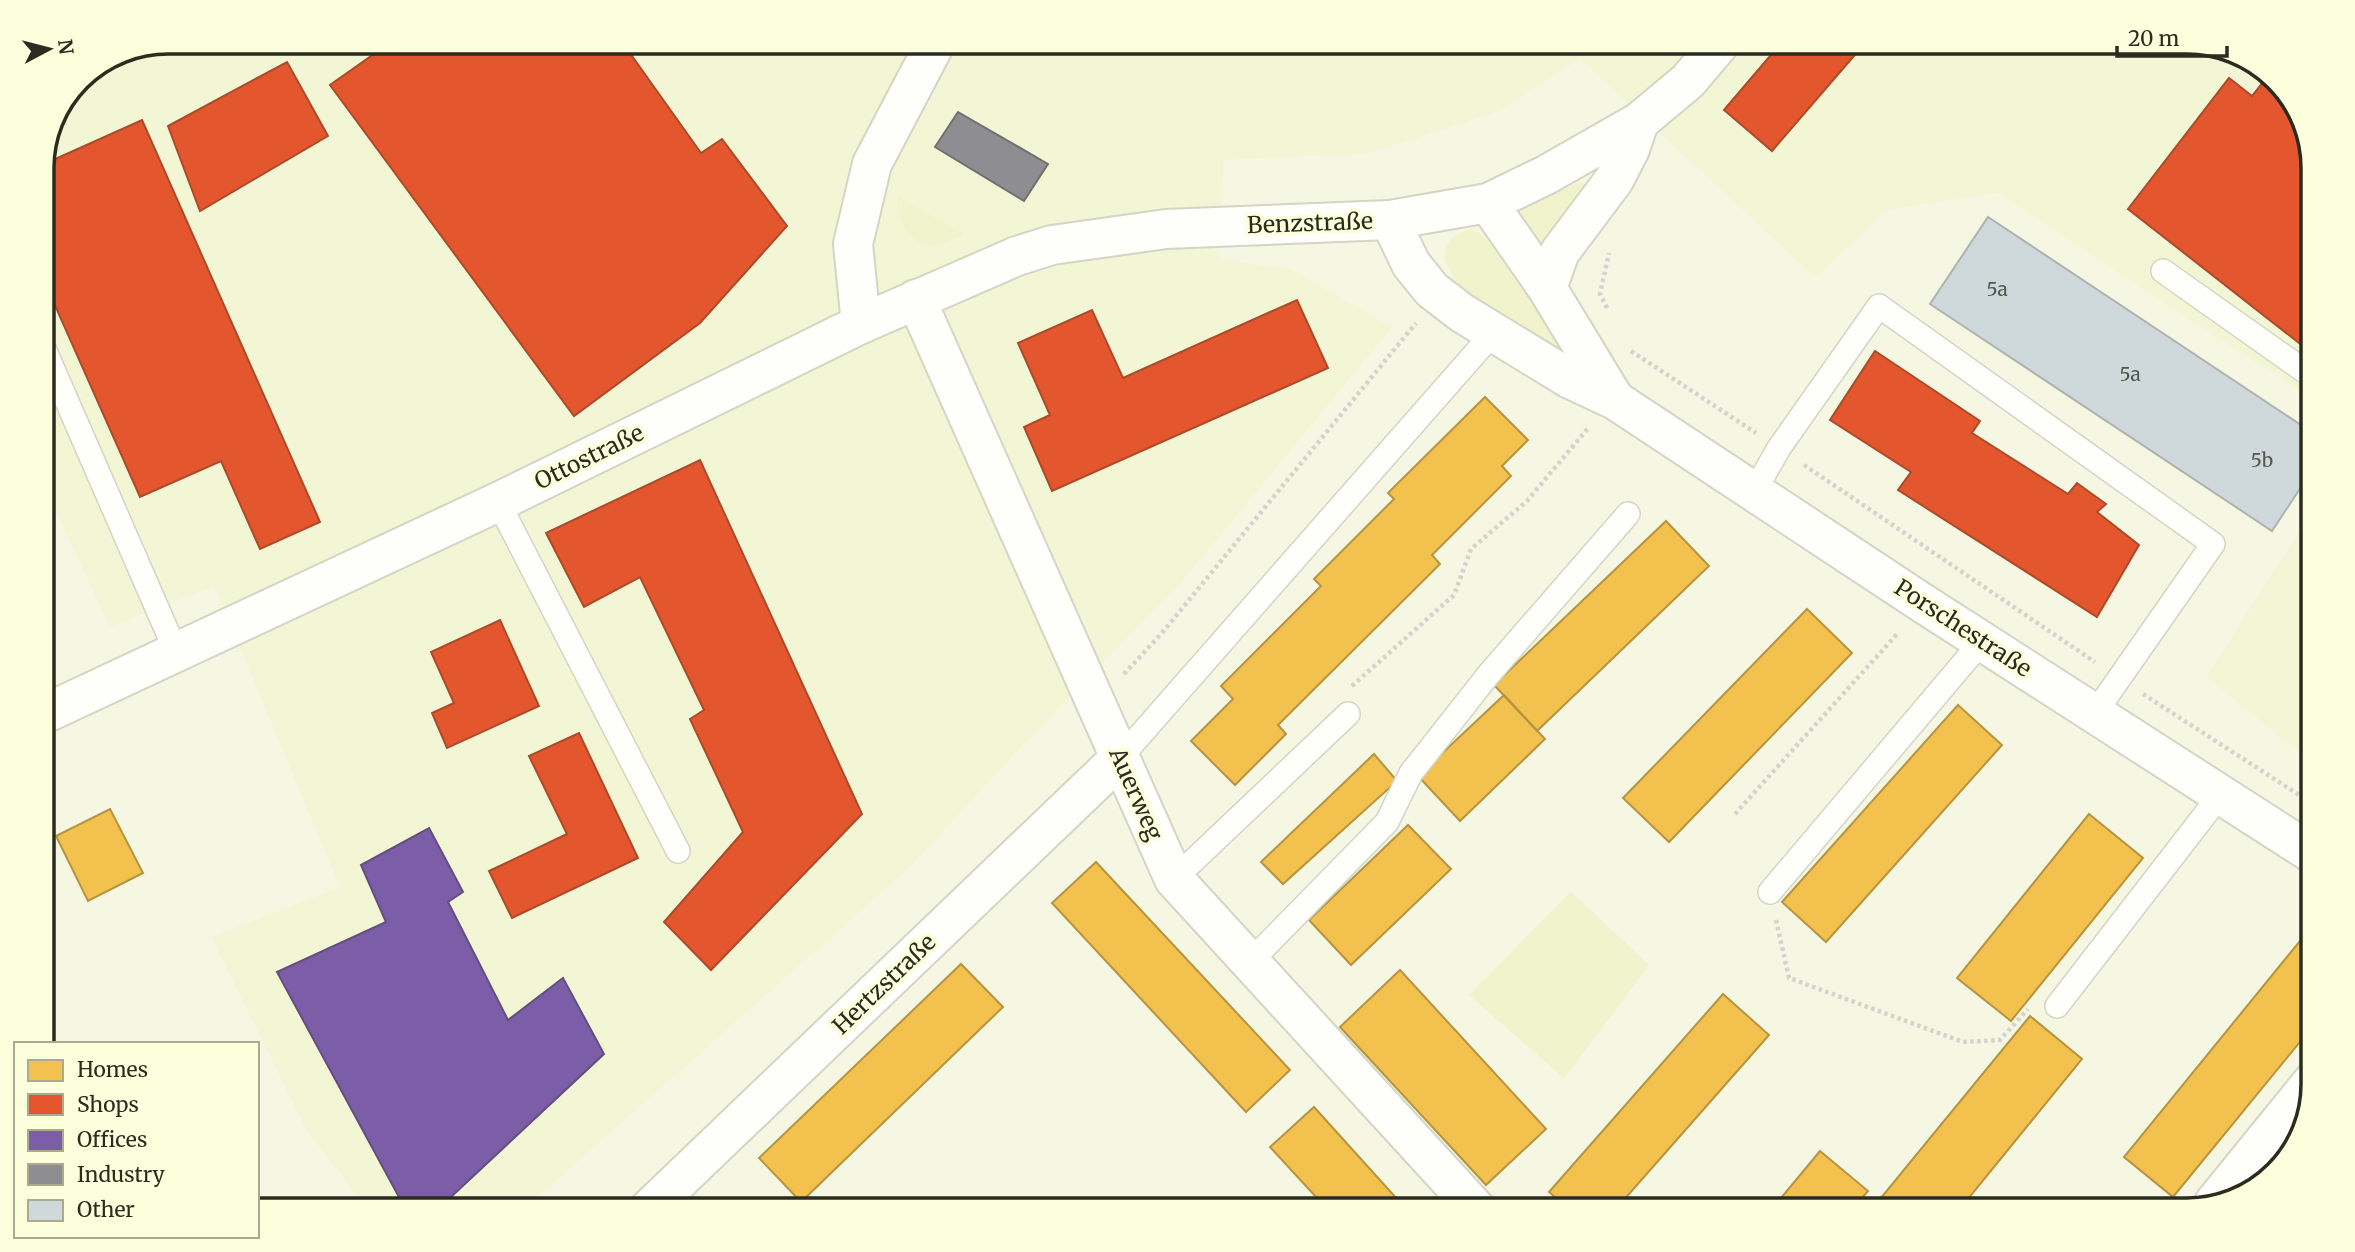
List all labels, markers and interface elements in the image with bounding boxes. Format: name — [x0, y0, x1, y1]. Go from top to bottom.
north arrow — [14, 14, 84, 84]
scale bar — [2117, 14, 2227, 58]
text: 20 m — [2128, 25, 2180, 52]
text: N — [53, 38, 79, 56]
street label: Benzstraße — [1246, 206, 1373, 239]
house number: 5a — [1986, 277, 2008, 301]
house number: 5a — [2119, 362, 2141, 386]
street label: Ottostraße — [529, 418, 648, 495]
house number: 5b — [2251, 448, 2273, 472]
street label: Porschestraße — [1889, 572, 2037, 683]
street label: Auerweg — [1103, 742, 1170, 845]
street label: Hertzstraße — [826, 927, 941, 1040]
legend — [14, 1042, 259, 1238]
text: Homes — [77, 1056, 148, 1083]
text: Shops — [77, 1091, 139, 1118]
text: Offices — [77, 1126, 147, 1153]
text: Industry — [77, 1161, 166, 1188]
text: Other — [77, 1196, 135, 1223]

